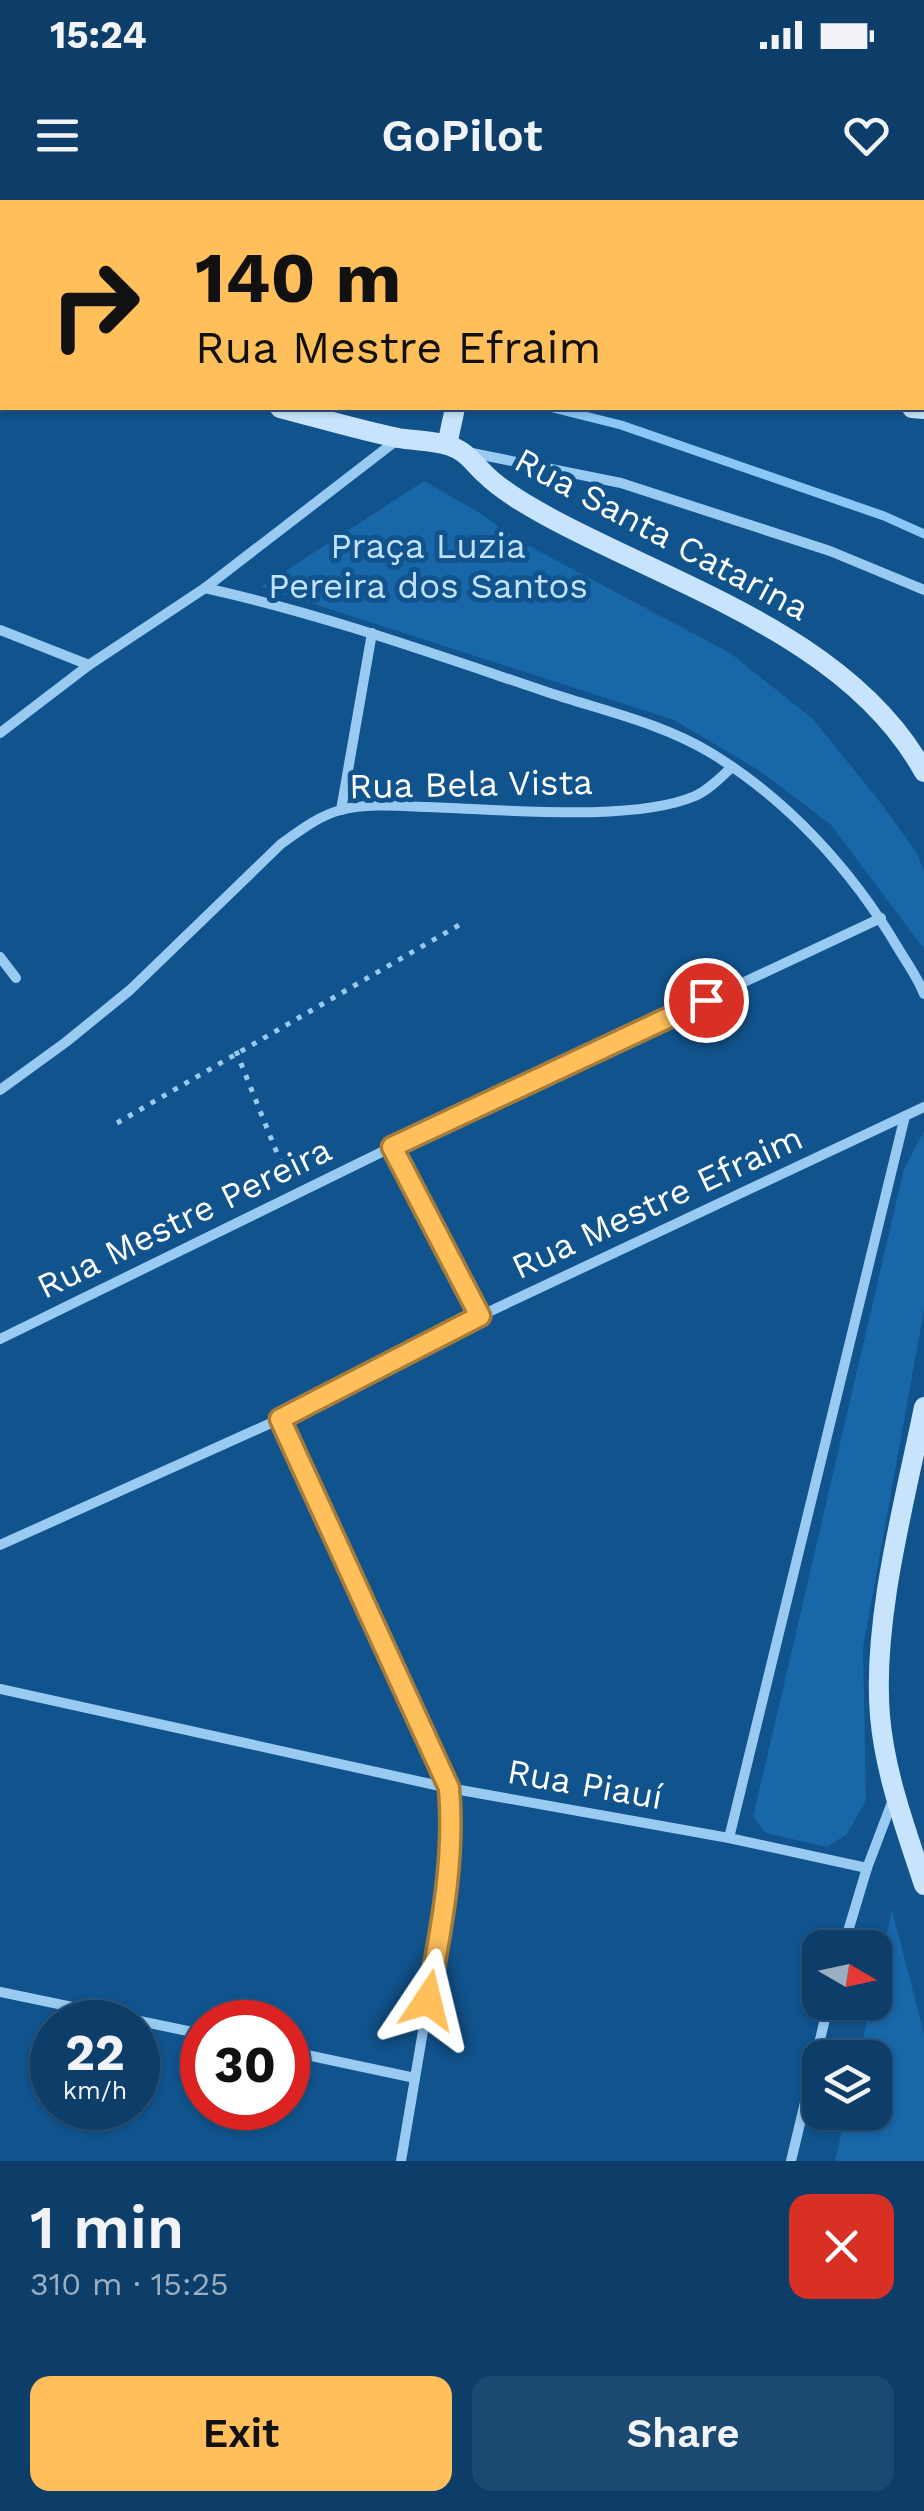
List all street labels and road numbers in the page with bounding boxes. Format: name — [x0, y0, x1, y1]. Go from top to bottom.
street label: Rua Santa Catarina — [508, 439, 816, 629]
street label: Rua Bela Vista — [349, 761, 593, 807]
street label: Rua Mestre Efraim — [505, 1116, 809, 1288]
street label: Rua Mestre Pereira — [30, 1128, 338, 1308]
street label: Rua Piauí — [504, 1750, 666, 1818]

